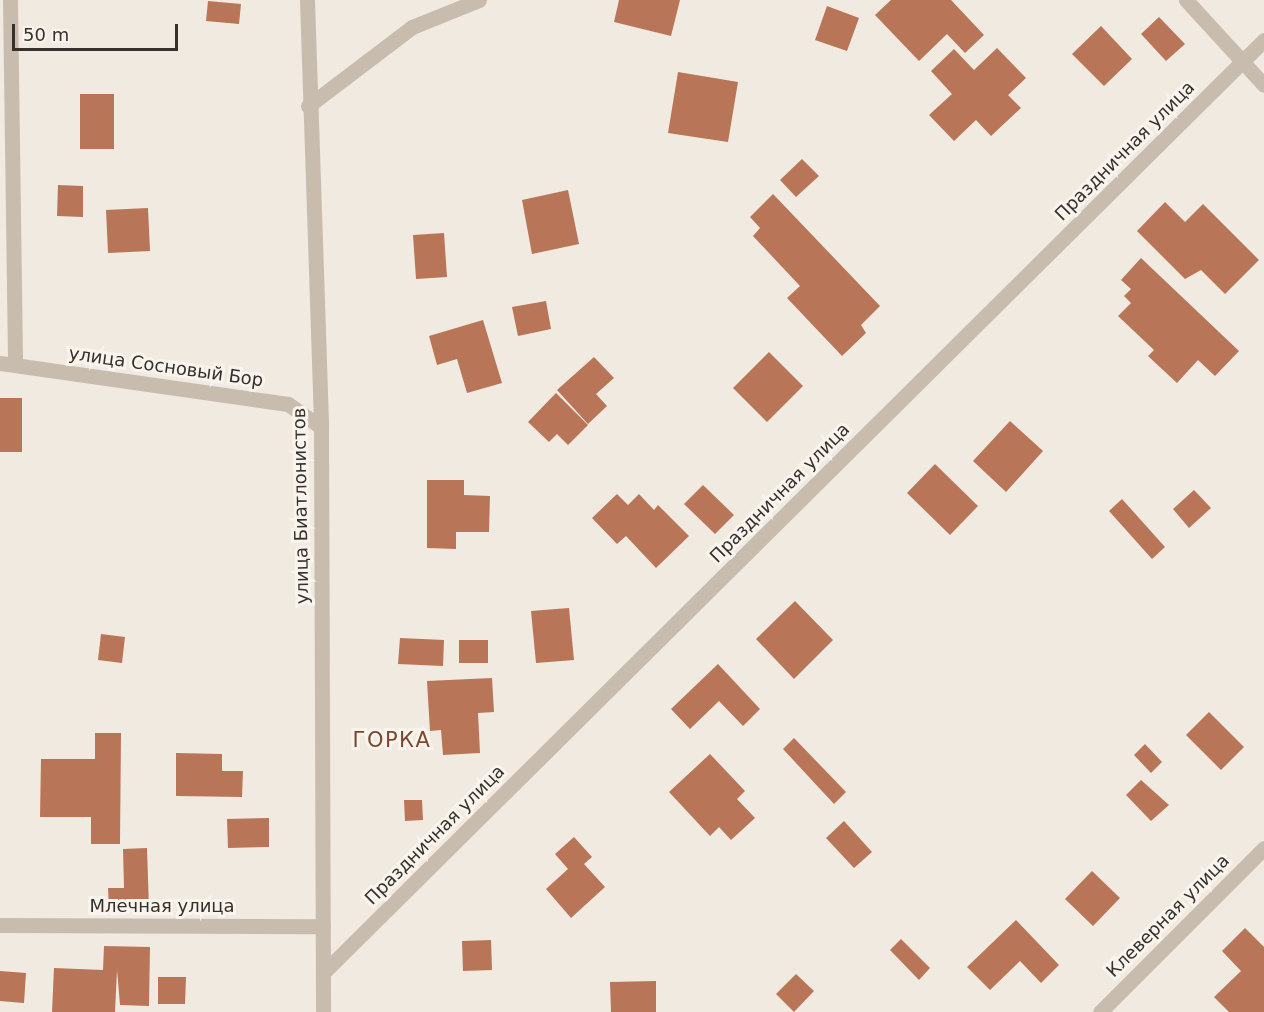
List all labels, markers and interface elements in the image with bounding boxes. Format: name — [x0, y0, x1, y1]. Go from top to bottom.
scale bar — [15, 12, 182, 50]
text: 50 m — [23, 24, 69, 45]
street label: Праздничная улица — [1051, 77, 1199, 225]
street label: улица Сосновый Бор — [67, 343, 265, 391]
street label: улица Биатлонистов — [288, 408, 314, 604]
street label: Праздничная улица — [706, 419, 854, 567]
district label: ГОРКА — [353, 727, 431, 753]
street label: Праздничная улица — [361, 761, 509, 909]
street label: Клеверная улица — [1102, 850, 1234, 982]
street label: Млечная улица — [89, 895, 235, 917]

